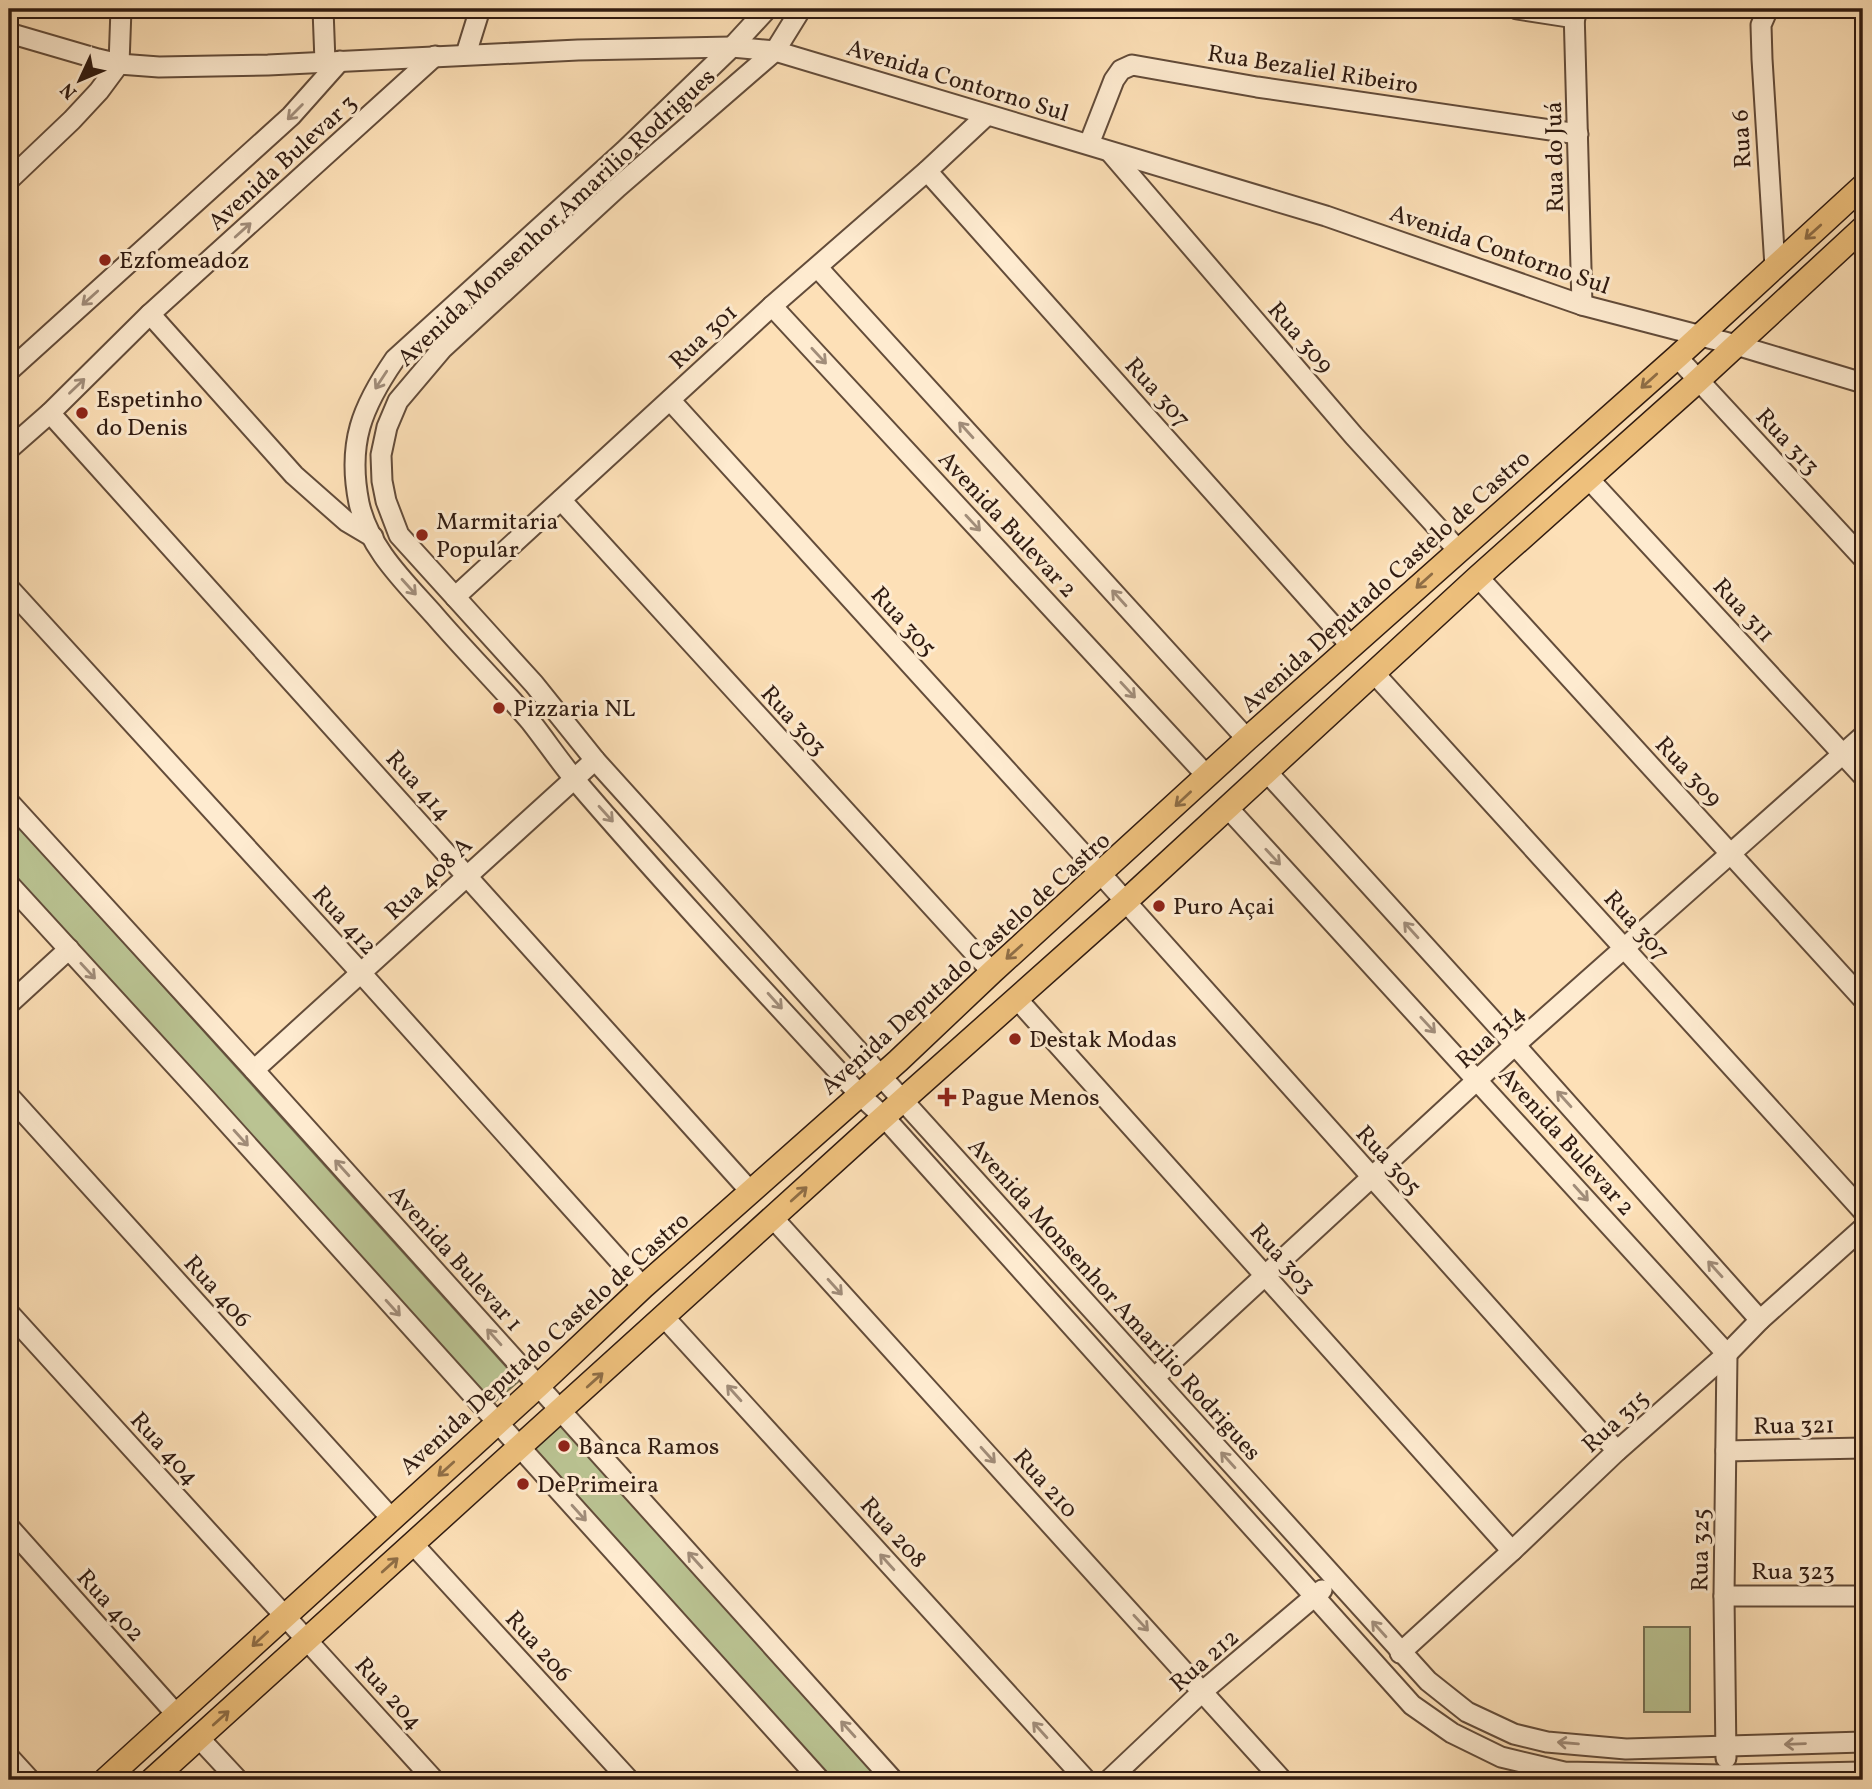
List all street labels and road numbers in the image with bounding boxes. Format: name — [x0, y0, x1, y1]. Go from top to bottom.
street label: Avenida Contorno Sul — [842, 32, 1073, 132]
street label: Rua Bezaliel Ribeiro — [1205, 38, 1421, 104]
street label: Avenida Monsenhor Amarilio Rodrigues — [391, 61, 724, 376]
street label: Avenida Bulevar 3 — [201, 87, 365, 240]
street label: Rua do Juá — [1538, 101, 1574, 213]
street label: Rua 6 — [1724, 109, 1762, 169]
street label: Avenida Contorno Sul — [1385, 197, 1614, 305]
street label: Rua 309 — [1259, 295, 1340, 382]
street label: Rua 301 — [663, 297, 746, 378]
street label: Rua 307 — [1116, 351, 1197, 436]
street label: Rua 313 — [1747, 401, 1826, 483]
street label: Avenida Deputado Castelo de Castro — [1234, 443, 1539, 722]
street label: Avenida Bulevar 2 — [929, 444, 1084, 607]
street label: Rua 311 — [1704, 571, 1781, 651]
street label: Rua 305 — [862, 580, 943, 665]
street label: Rua 303 — [752, 679, 833, 764]
street label: Rua 309 — [1646, 729, 1729, 815]
street label: Rua 414 — [377, 744, 458, 829]
street label: Avenida Deputado Castelo de Castro — [814, 825, 1119, 1104]
street label: Rua 408 A — [378, 830, 481, 929]
street label: Rua 412 — [303, 879, 384, 964]
street label: Rua 307 — [1595, 884, 1676, 969]
street label: Rua 314 — [1449, 997, 1533, 1078]
street label: Avenida Bulevar 2 — [1489, 1060, 1642, 1224]
street label: Rua 305 — [1347, 1119, 1428, 1204]
street label: Avenida Monsenhor Amarilio Rodrigues — [959, 1131, 1268, 1469]
street label: Avenida Bulevar 1 — [379, 1179, 530, 1340]
street label: Avenida Deputado Castelo de Castro — [393, 1205, 698, 1484]
street label: Rua 303 — [1241, 1217, 1322, 1302]
street label: Rua 406 — [175, 1248, 258, 1336]
street label: Rua 315 — [1575, 1383, 1657, 1462]
street label: Rua 404 — [121, 1405, 206, 1494]
street label: Rua 321 — [1753, 1409, 1835, 1445]
street label: Rua 210 — [1004, 1442, 1085, 1527]
street label: Rua 208 — [851, 1490, 934, 1577]
street label: Rua 325 — [1684, 1508, 1720, 1592]
street label: Rua 323 — [1751, 1556, 1835, 1590]
street label: Rua 402 — [67, 1562, 152, 1650]
street label: Rua 206 — [496, 1604, 579, 1691]
street label: Rua 212 — [1163, 1622, 1247, 1701]
street label: Rua 204 — [346, 1650, 429, 1738]

